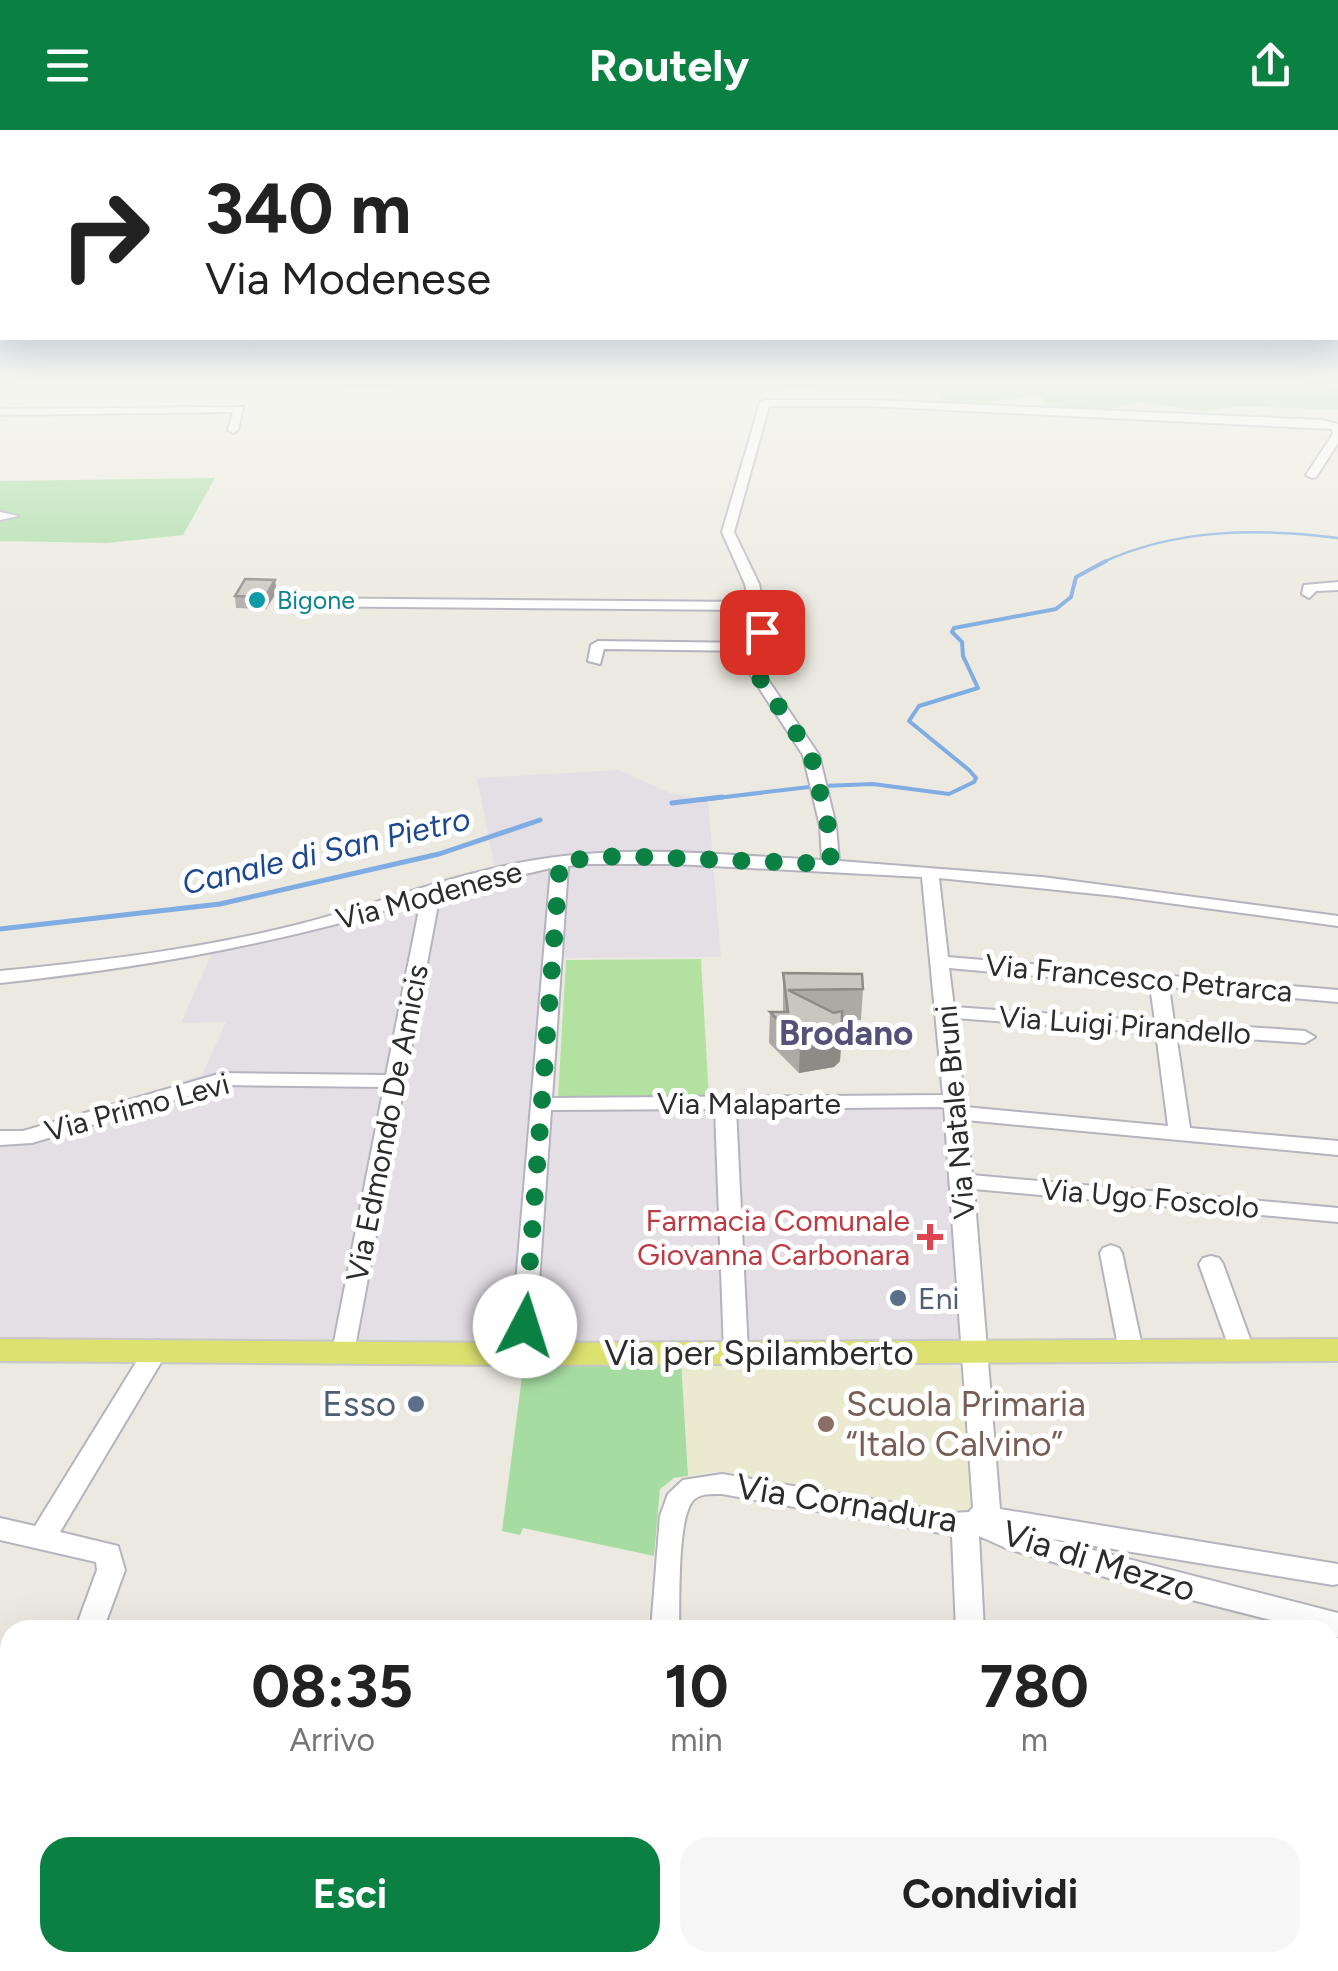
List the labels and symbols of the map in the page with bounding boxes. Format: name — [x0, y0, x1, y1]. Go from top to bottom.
place label: Bigone — [277, 585, 355, 615]
marker: Bigone — [246, 589, 268, 611]
pin — [720, 590, 805, 675]
water label: Canale di San Pietro — [178, 799, 474, 903]
street label: Via Modenese — [332, 852, 526, 938]
street label: Via Francesco Petrarca — [984, 946, 1294, 1010]
street label: Via Edmondo De Amicis — [338, 961, 436, 1285]
street label: Via Luigi Pirandello — [998, 998, 1252, 1052]
street label: Via Natale Bruni — [927, 1003, 983, 1221]
district label: Brodano — [779, 1012, 913, 1054]
street label: Via Primo Levi — [41, 1065, 233, 1149]
street label: Via Malaparte — [657, 1085, 841, 1122]
street label: Via Ugo Foscolo — [1039, 1170, 1261, 1226]
place label: Farmacia Comunale Giovanna Carbonara — [637, 1202, 910, 1273]
marker: Farmacia Comunale Giovanna Carbonara — [919, 1226, 941, 1248]
position arrow — [473, 1274, 577, 1378]
place label: Eni — [918, 1280, 959, 1317]
marker: Eni — [887, 1287, 909, 1309]
street label: Via per Spilamberto — [604, 1332, 914, 1374]
place label: Esso — [322, 1383, 396, 1425]
place label: Scuola Primaria “Italo Calvino” — [846, 1383, 1086, 1465]
marker: Esso — [405, 1393, 427, 1415]
marker: Scuola Primaria “Italo Calvino” — [815, 1413, 837, 1435]
street label: Via Cornadura — [733, 1465, 961, 1541]
street label: Via di Mezzo — [997, 1512, 1201, 1610]

